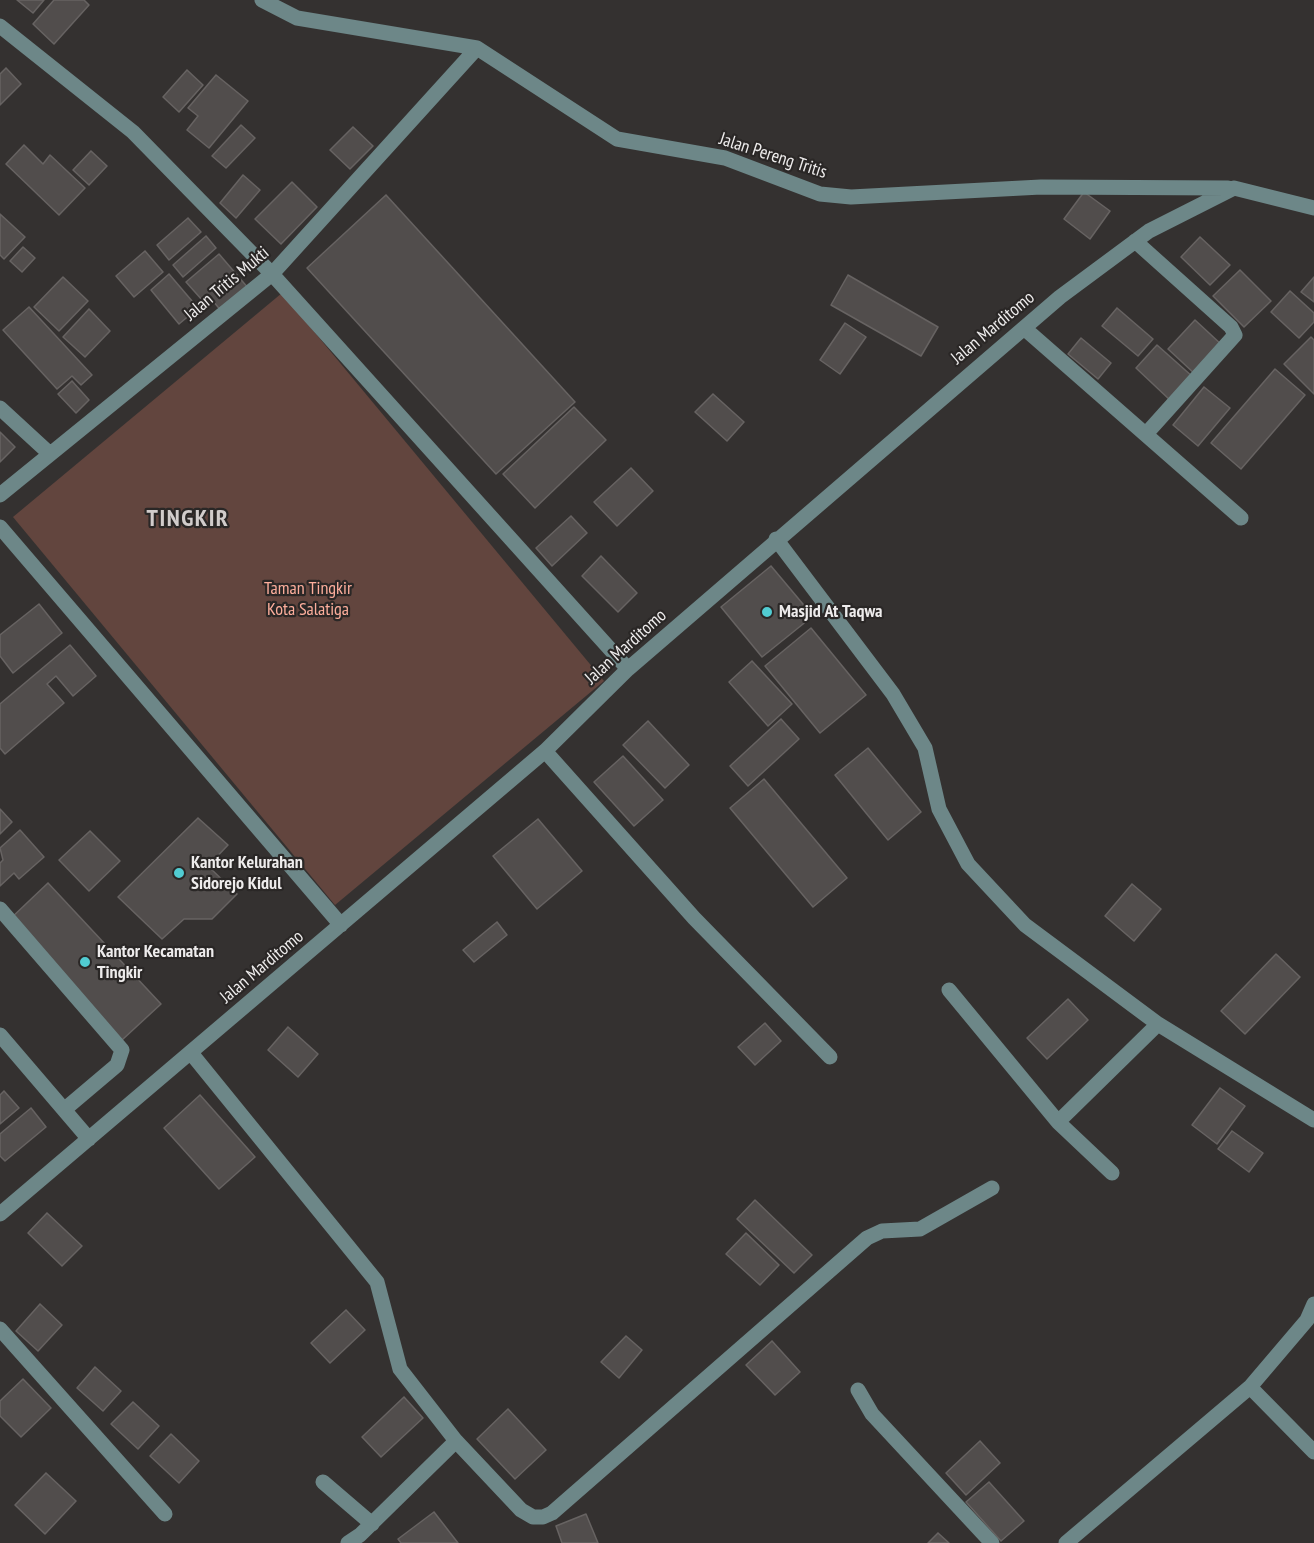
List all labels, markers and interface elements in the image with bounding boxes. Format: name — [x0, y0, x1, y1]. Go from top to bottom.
street label: Jalan Pereng Tritis — [716, 128, 830, 184]
street label: Jalan Tritis Mukti — [180, 242, 274, 326]
street label: Jalan Marditomo — [947, 287, 1039, 369]
district label: TINGKIR — [147, 505, 229, 533]
park label: Taman Tingkir Kota Salatiga — [264, 578, 352, 620]
place label: Masjid At Taqwa — [779, 601, 883, 623]
street label: Jalan Marditomo — [581, 605, 671, 689]
marker: Masjid At Taqwa — [760, 605, 774, 619]
place label: Kantor Kelurahan Sidorejo Kidul — [191, 852, 303, 894]
marker: Kantor Kelurahan Sidorejo Kidul — [172, 866, 186, 880]
street label: Jalan Marditomo — [216, 926, 308, 1008]
place label: Kantor Kecamatan Tingkir — [97, 941, 214, 984]
marker: Kantor Kecamatan Tingkir — [78, 955, 92, 969]

